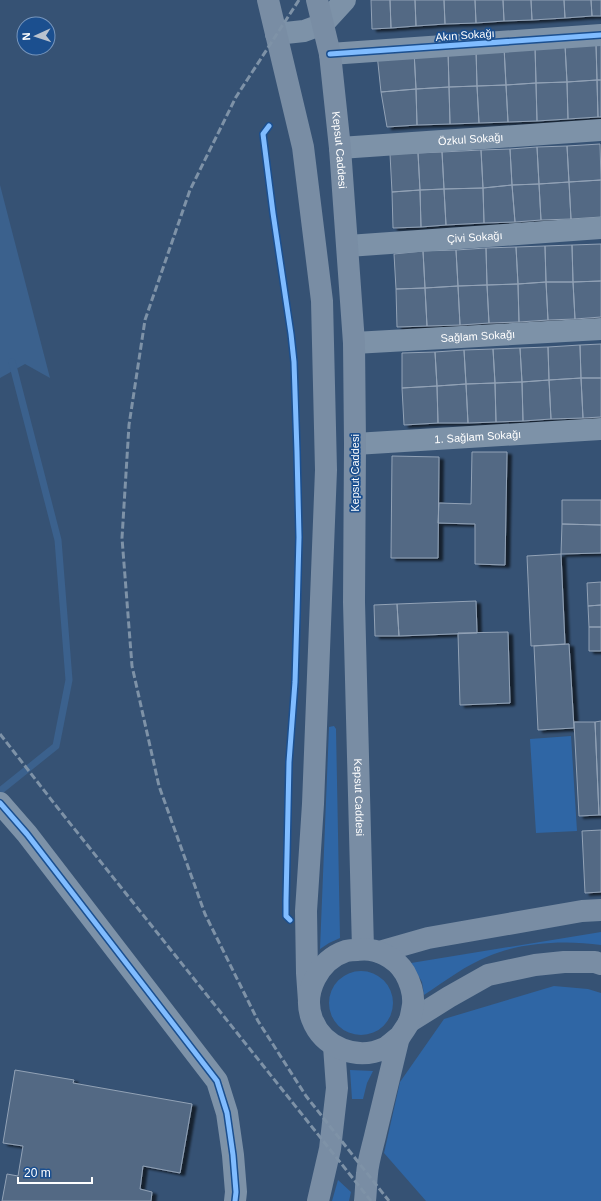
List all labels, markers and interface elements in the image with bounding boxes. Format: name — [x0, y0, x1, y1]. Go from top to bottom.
north arrow — [16, 16, 56, 56]
street label: Akın Sokağı — [435, 27, 495, 43]
text: N — [20, 32, 32, 41]
street label: Kepsut Caddesi — [330, 111, 349, 189]
street label: Özkul Sokağı — [438, 131, 504, 147]
street label: Çivi Sokağı — [446, 229, 503, 245]
street label: Sağlam Sokağı — [440, 328, 515, 344]
street label: 1. Sağlam Sokağı — [434, 428, 522, 445]
street label: Kepsut Caddesi — [349, 434, 361, 512]
street label: Kepsut Caddesi — [352, 758, 366, 836]
scale bar — [18, 1159, 92, 1185]
text: 20 m — [24, 1166, 51, 1180]

